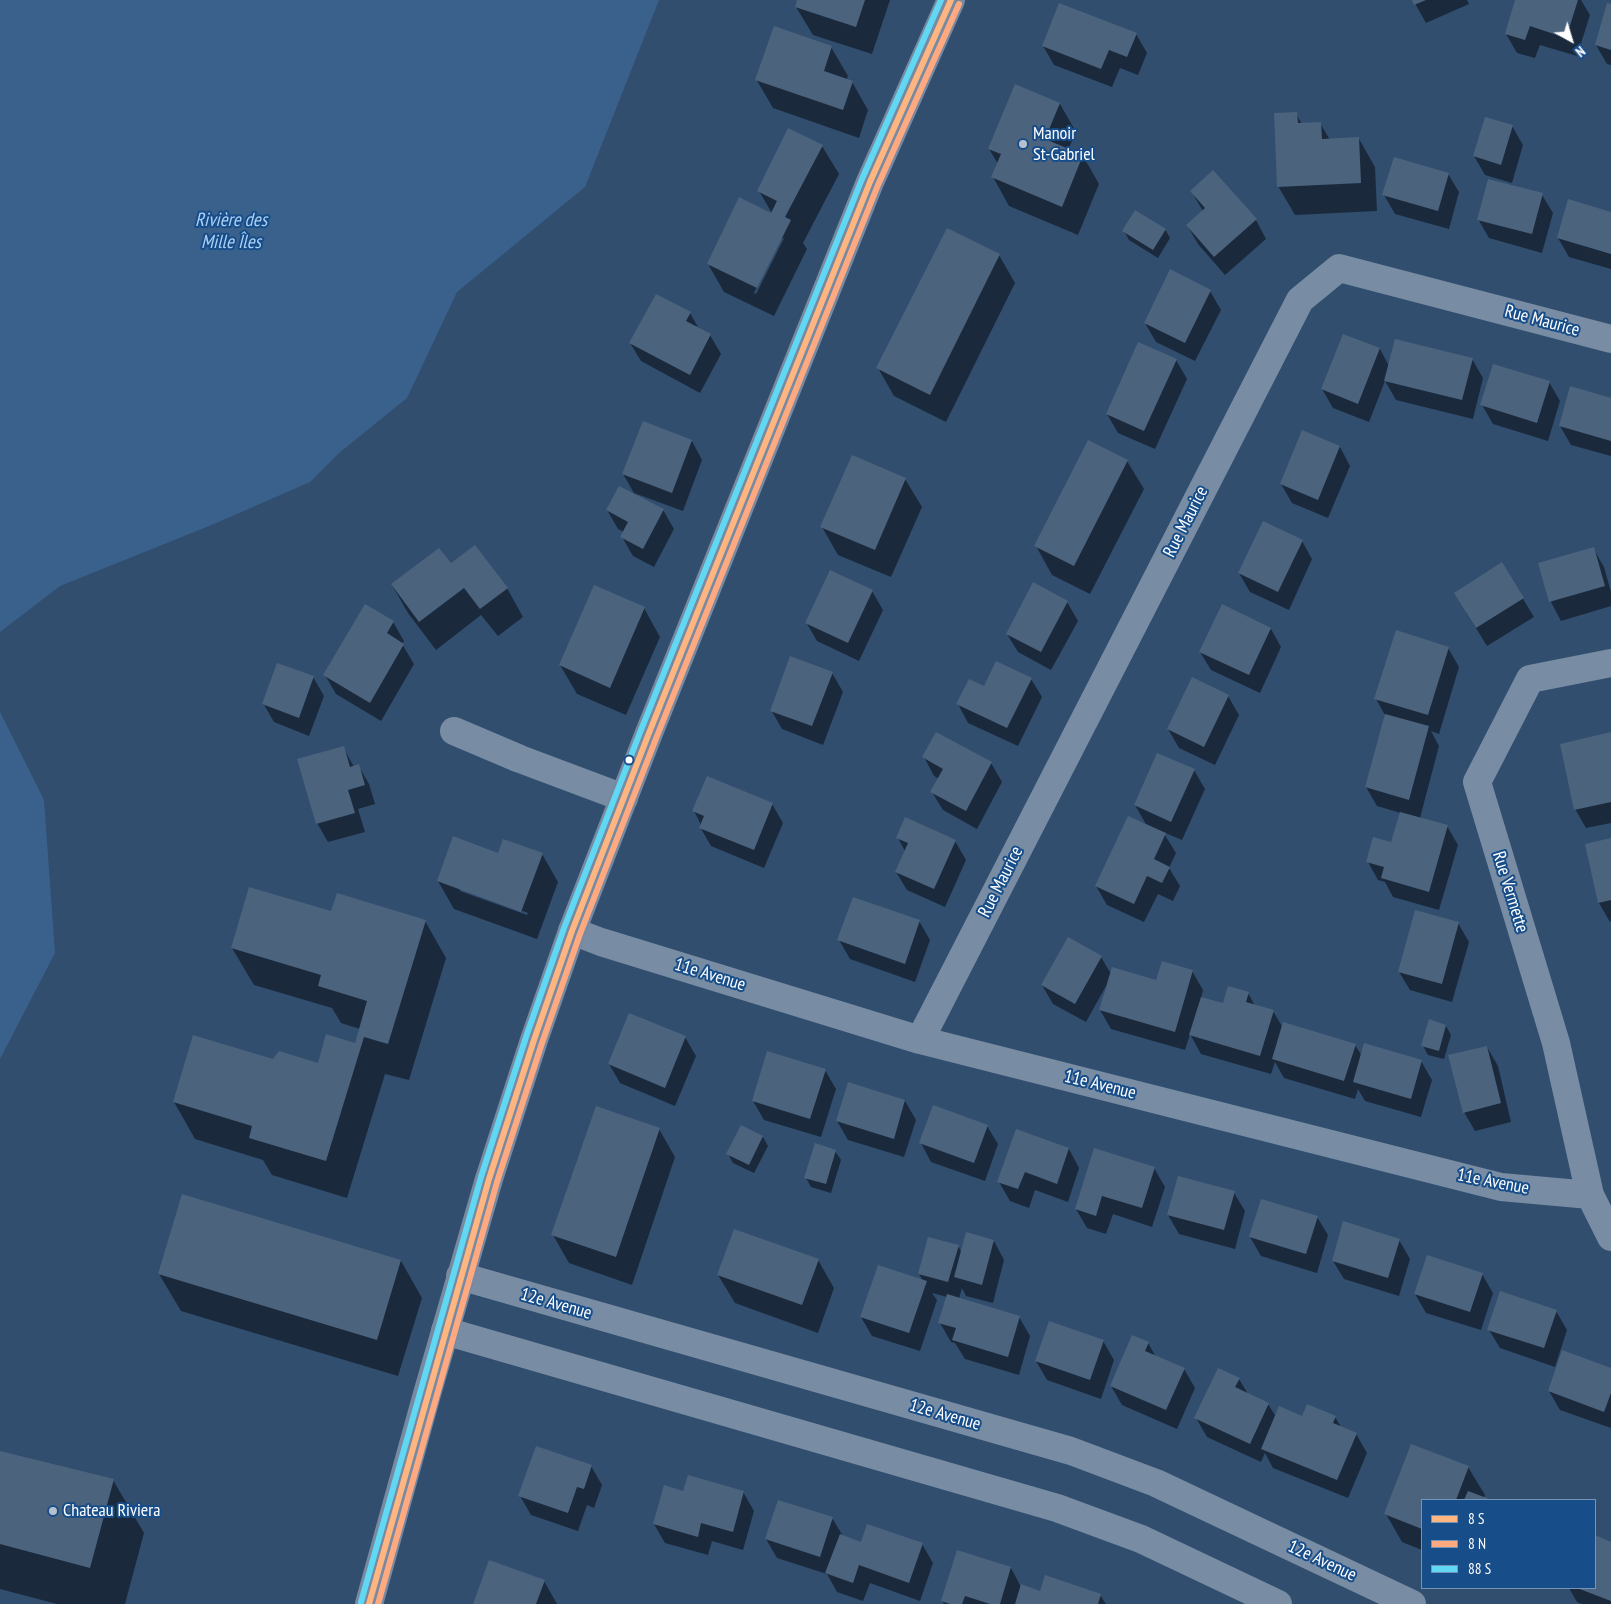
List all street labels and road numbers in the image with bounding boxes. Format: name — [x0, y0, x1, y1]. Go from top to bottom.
street label: Rue Maurice — [1502, 301, 1582, 341]
street label: Rue Maurice — [1159, 483, 1213, 561]
street label: Rue Maurice — [974, 843, 1028, 921]
street label: Rue Vermette — [1487, 849, 1533, 935]
street label: 11e Avenue — [672, 954, 748, 996]
street label: 11e Avenue — [1062, 1066, 1138, 1104]
street label: 11e Avenue — [1455, 1164, 1531, 1200]
street label: 12e Avenue — [518, 1284, 594, 1324]
street label: 12e Avenue — [907, 1395, 983, 1435]
street label: 12e Avenue — [1284, 1536, 1360, 1586]

